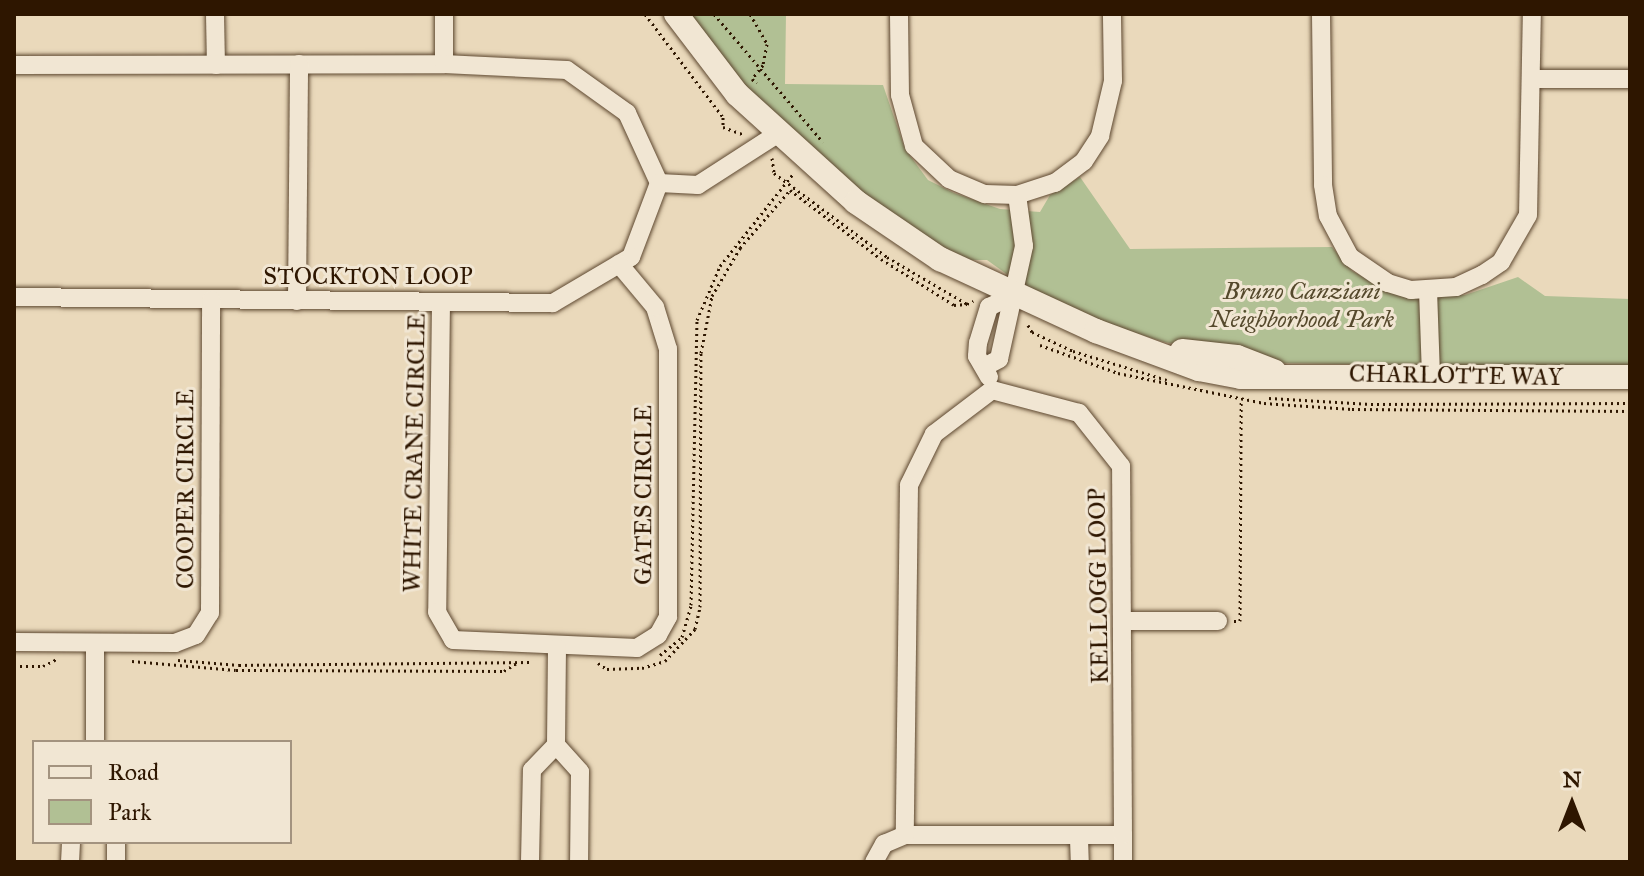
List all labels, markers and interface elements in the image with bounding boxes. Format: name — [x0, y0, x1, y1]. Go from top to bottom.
street label: STOCKTON LOOP — [263, 263, 473, 291]
park label: Bruno Canziani Neighborhood Park — [1210, 278, 1394, 334]
street label: WHITE CRANE CIRCLE — [398, 313, 432, 593]
street label: CHARLOTTE WAY — [1349, 360, 1563, 392]
street label: COOPER CIRCLE — [172, 389, 200, 589]
street label: GATES CIRCLE — [630, 405, 658, 585]
street label: KELLOGG LOOP — [1083, 488, 1115, 684]
legend — [32, 740, 292, 844]
text: Road — [108, 757, 159, 787]
north arrow — [1532, 764, 1612, 844]
text: N — [1563, 766, 1581, 793]
text: Park — [108, 797, 151, 827]

